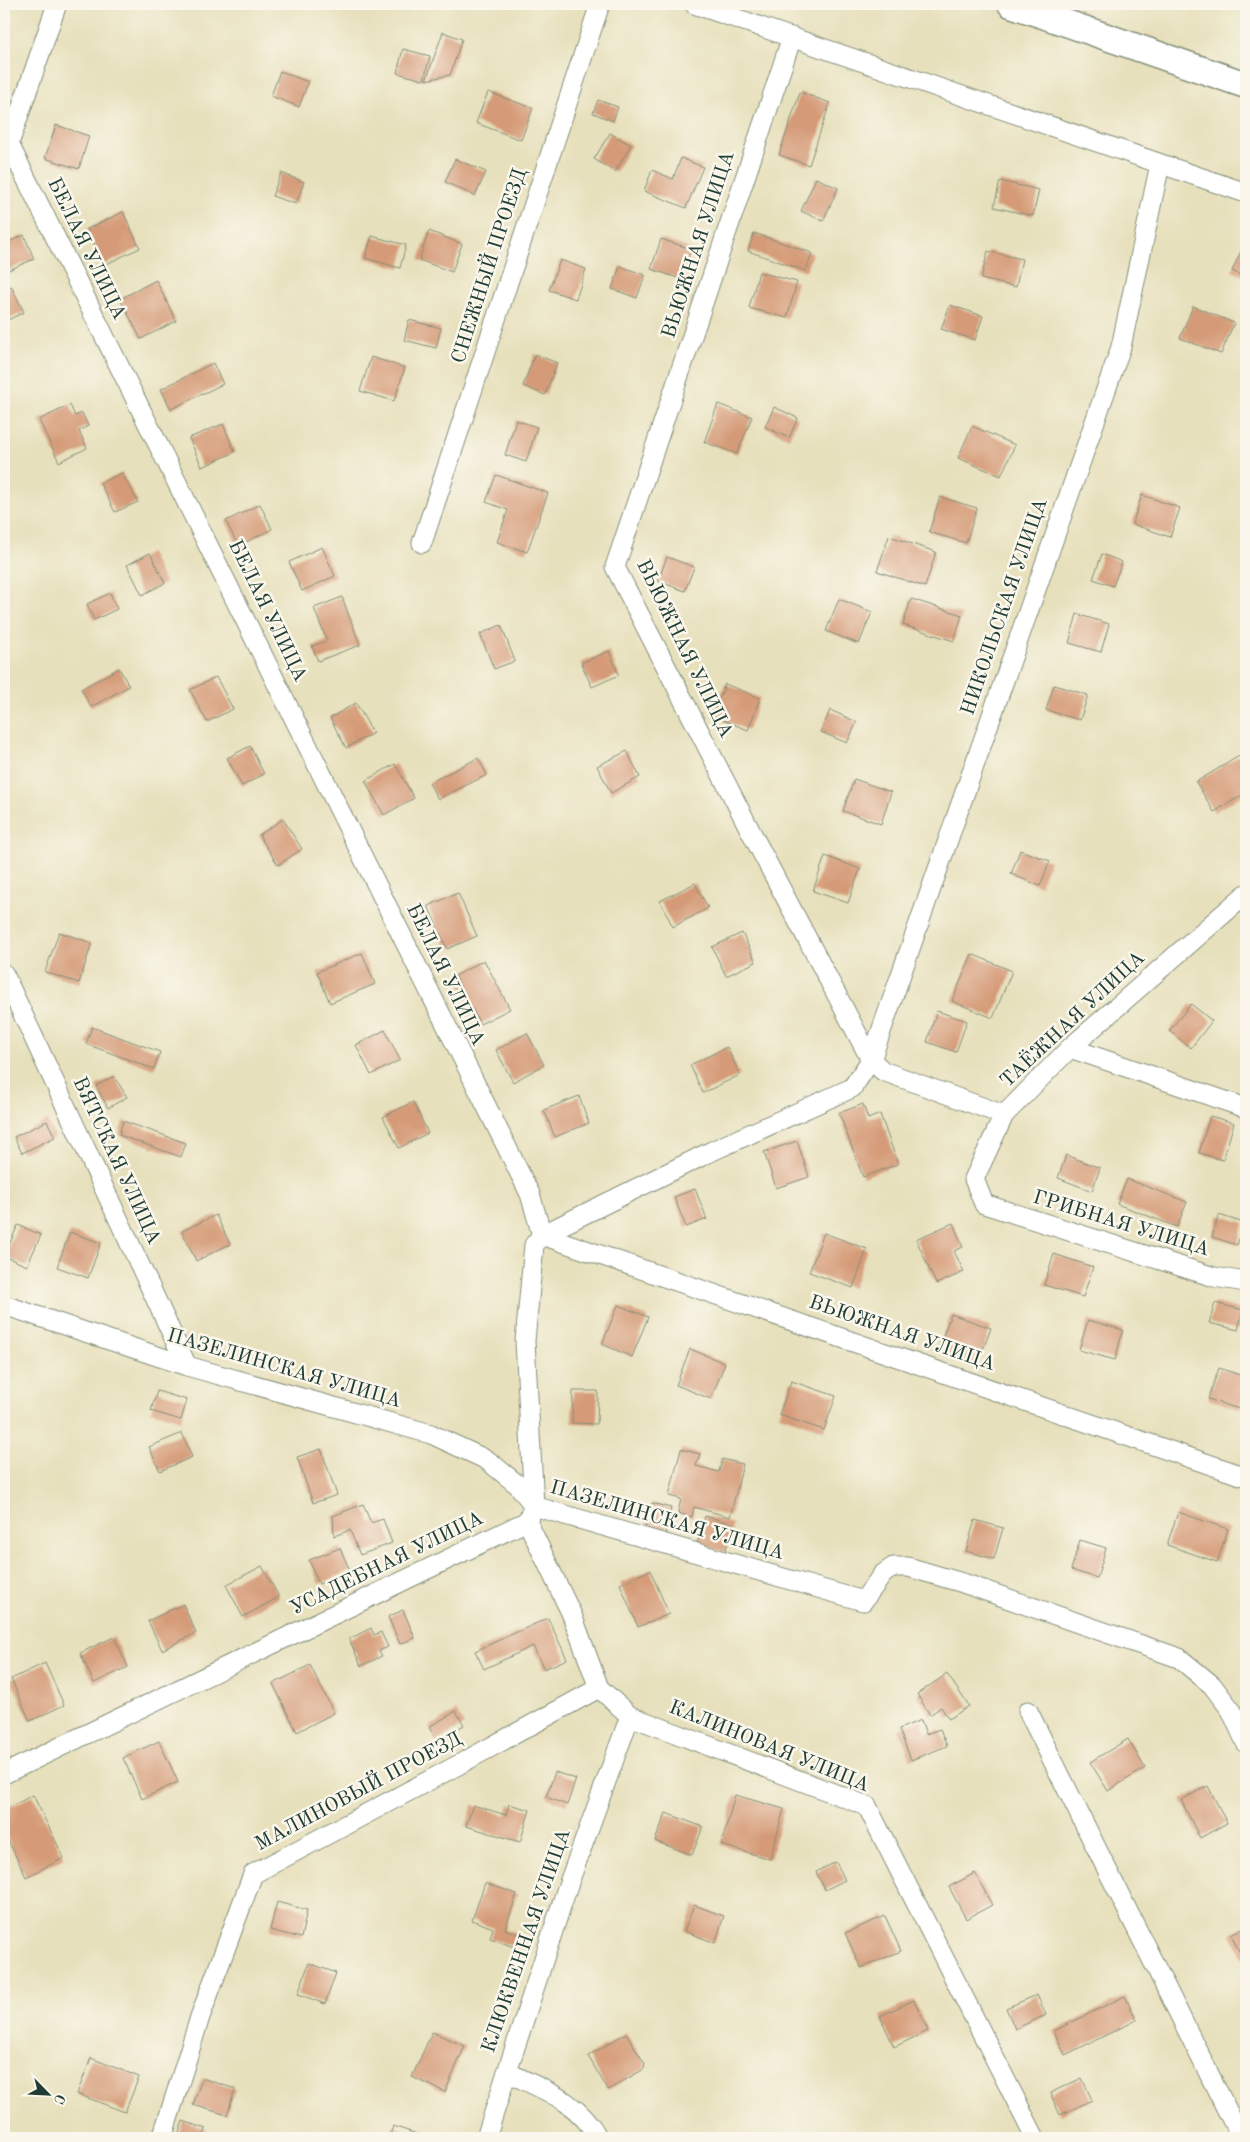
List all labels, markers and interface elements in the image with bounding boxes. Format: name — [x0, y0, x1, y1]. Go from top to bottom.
street label: ВЬЮЖНАЯ УЛИЦА — [659, 149, 739, 341]
street label: СНЕЖНЫЙ ПРОЕЗД — [446, 165, 531, 366]
street label: БЕЛАЯ УЛИЦА — [43, 175, 129, 323]
street label: НИКОЛЬСКАЯ УЛИЦА — [958, 496, 1052, 718]
street label: БЕЛАЯ УЛИЦА — [224, 537, 310, 685]
street label: ВЬЮЖНАЯ УЛИЦА — [632, 557, 736, 741]
street label: БЕЛАЯ УЛИЦА — [402, 901, 488, 1049]
street label: ТАЁЖНАЯ УЛИЦА — [996, 947, 1149, 1092]
street label: ВЯТСКАЯ УЛИЦА — [68, 1074, 164, 1248]
street label: ГРИБНАЯ УЛИЦА — [1030, 1188, 1212, 1260]
street label: ВЬЮЖНАЯ УЛИЦА — [806, 1293, 998, 1375]
street label: ПАЗЕЛИНСКАЯ УЛИЦА — [165, 1326, 403, 1412]
street label: ПАЗЕЛИНСКАЯ УЛИЦА — [548, 1478, 786, 1564]
street label: УСАДЕБНАЯ УЛИЦА — [287, 1509, 487, 1619]
street label: КАЛИНОВАЯ УЛИЦА — [666, 1698, 872, 1796]
street label: МАЛИНОВЫЙ ПРОЕЗД — [251, 1726, 466, 1855]
street label: КЛЮКВЕННАЯ УЛИЦА — [479, 1826, 575, 2056]
north arrow — [22, 2070, 72, 2120]
text: С — [51, 2092, 67, 2106]

